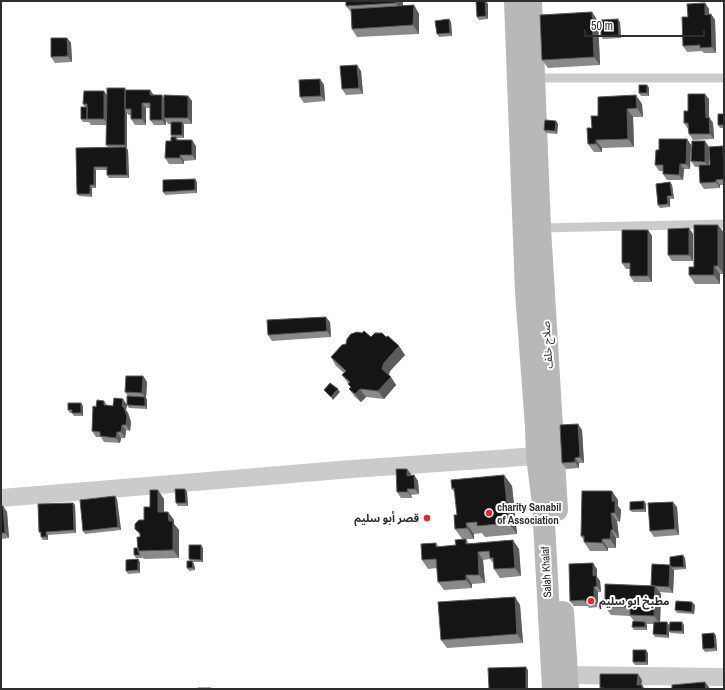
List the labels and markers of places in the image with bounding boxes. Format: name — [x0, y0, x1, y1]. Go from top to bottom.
place label: charity Sanabil of Association — [497, 500, 561, 527]
marker: charity Sanabil of Association — [484, 508, 494, 518]
place label: قصر أبو سليم — [354, 511, 419, 527]
marker: قصر أبو سليم — [422, 513, 432, 523]
place label: مطبخ ابو سليم — [599, 594, 669, 610]
marker: مطبخ ابو سليم — [586, 596, 596, 606]

